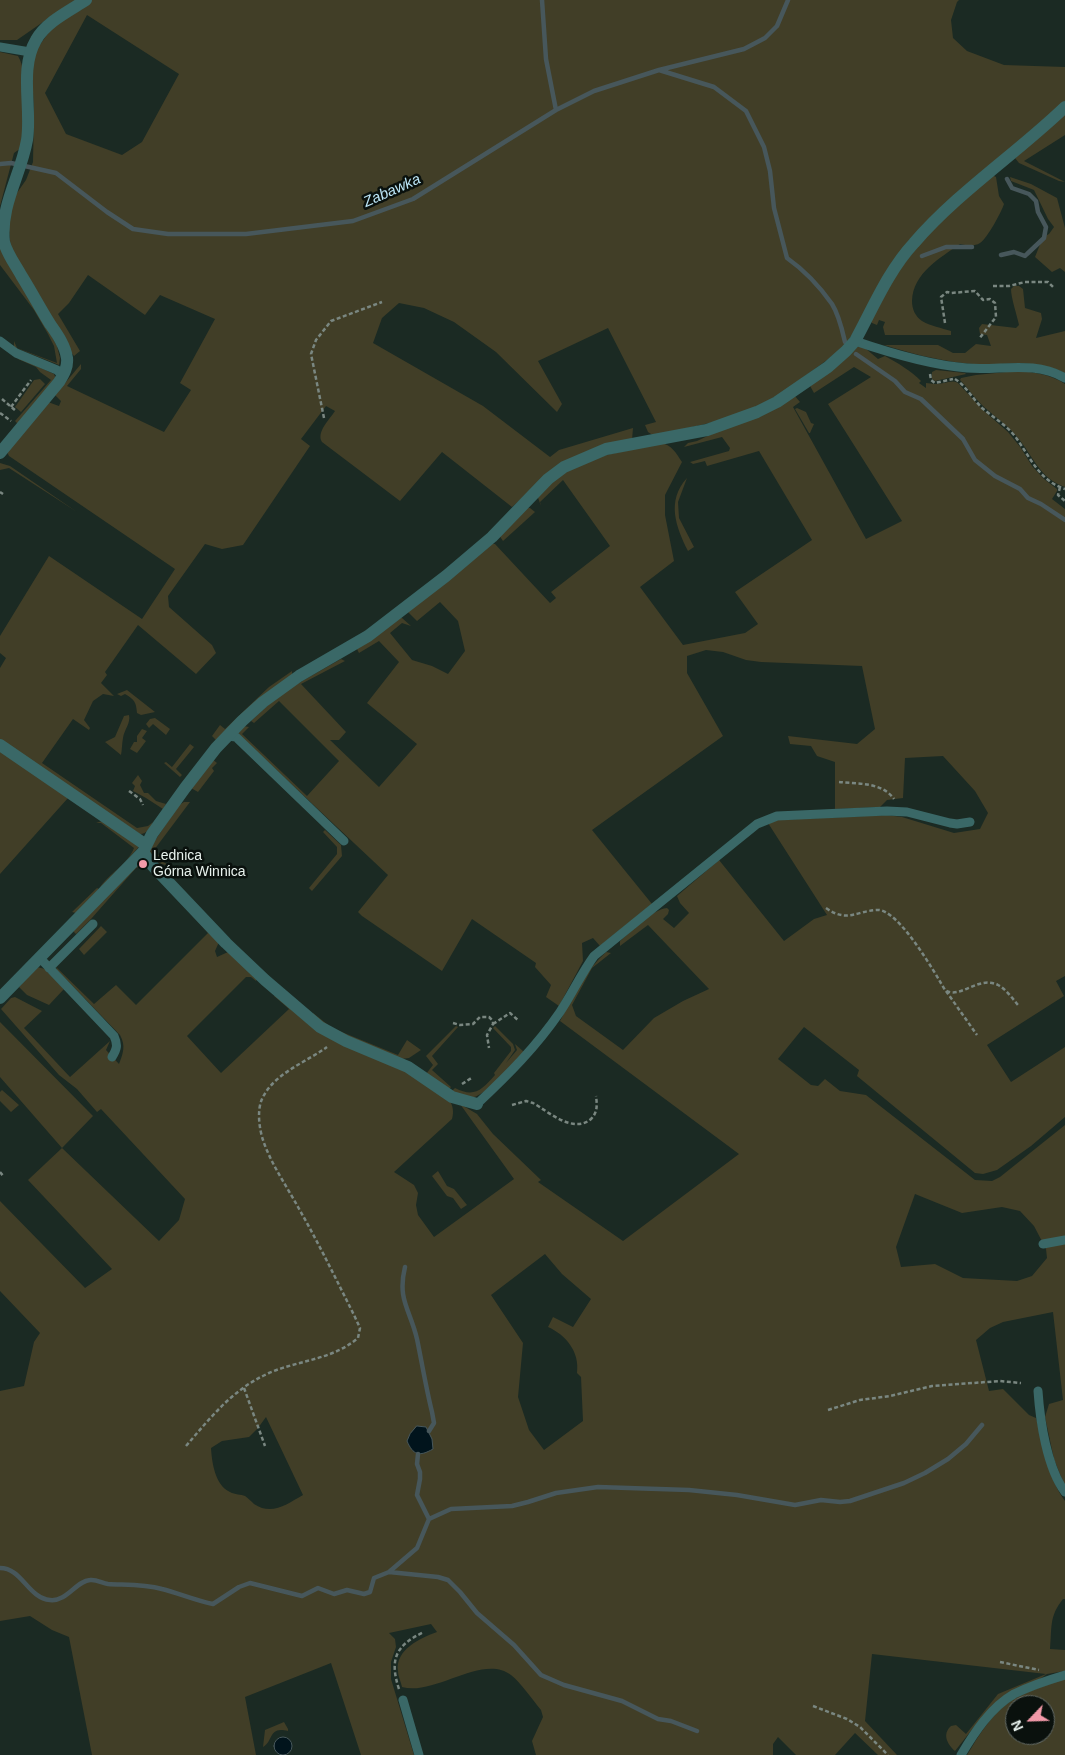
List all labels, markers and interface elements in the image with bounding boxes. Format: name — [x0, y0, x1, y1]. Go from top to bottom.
water label: Zabawka — [361, 170, 423, 212]
place label: Lednica Górna Winnica — [153, 848, 246, 880]
marker: Lednica Górna Winnica — [137, 858, 149, 870]
north arrow — [1005, 1695, 1055, 1745]
text: N — [1008, 1718, 1027, 1734]

